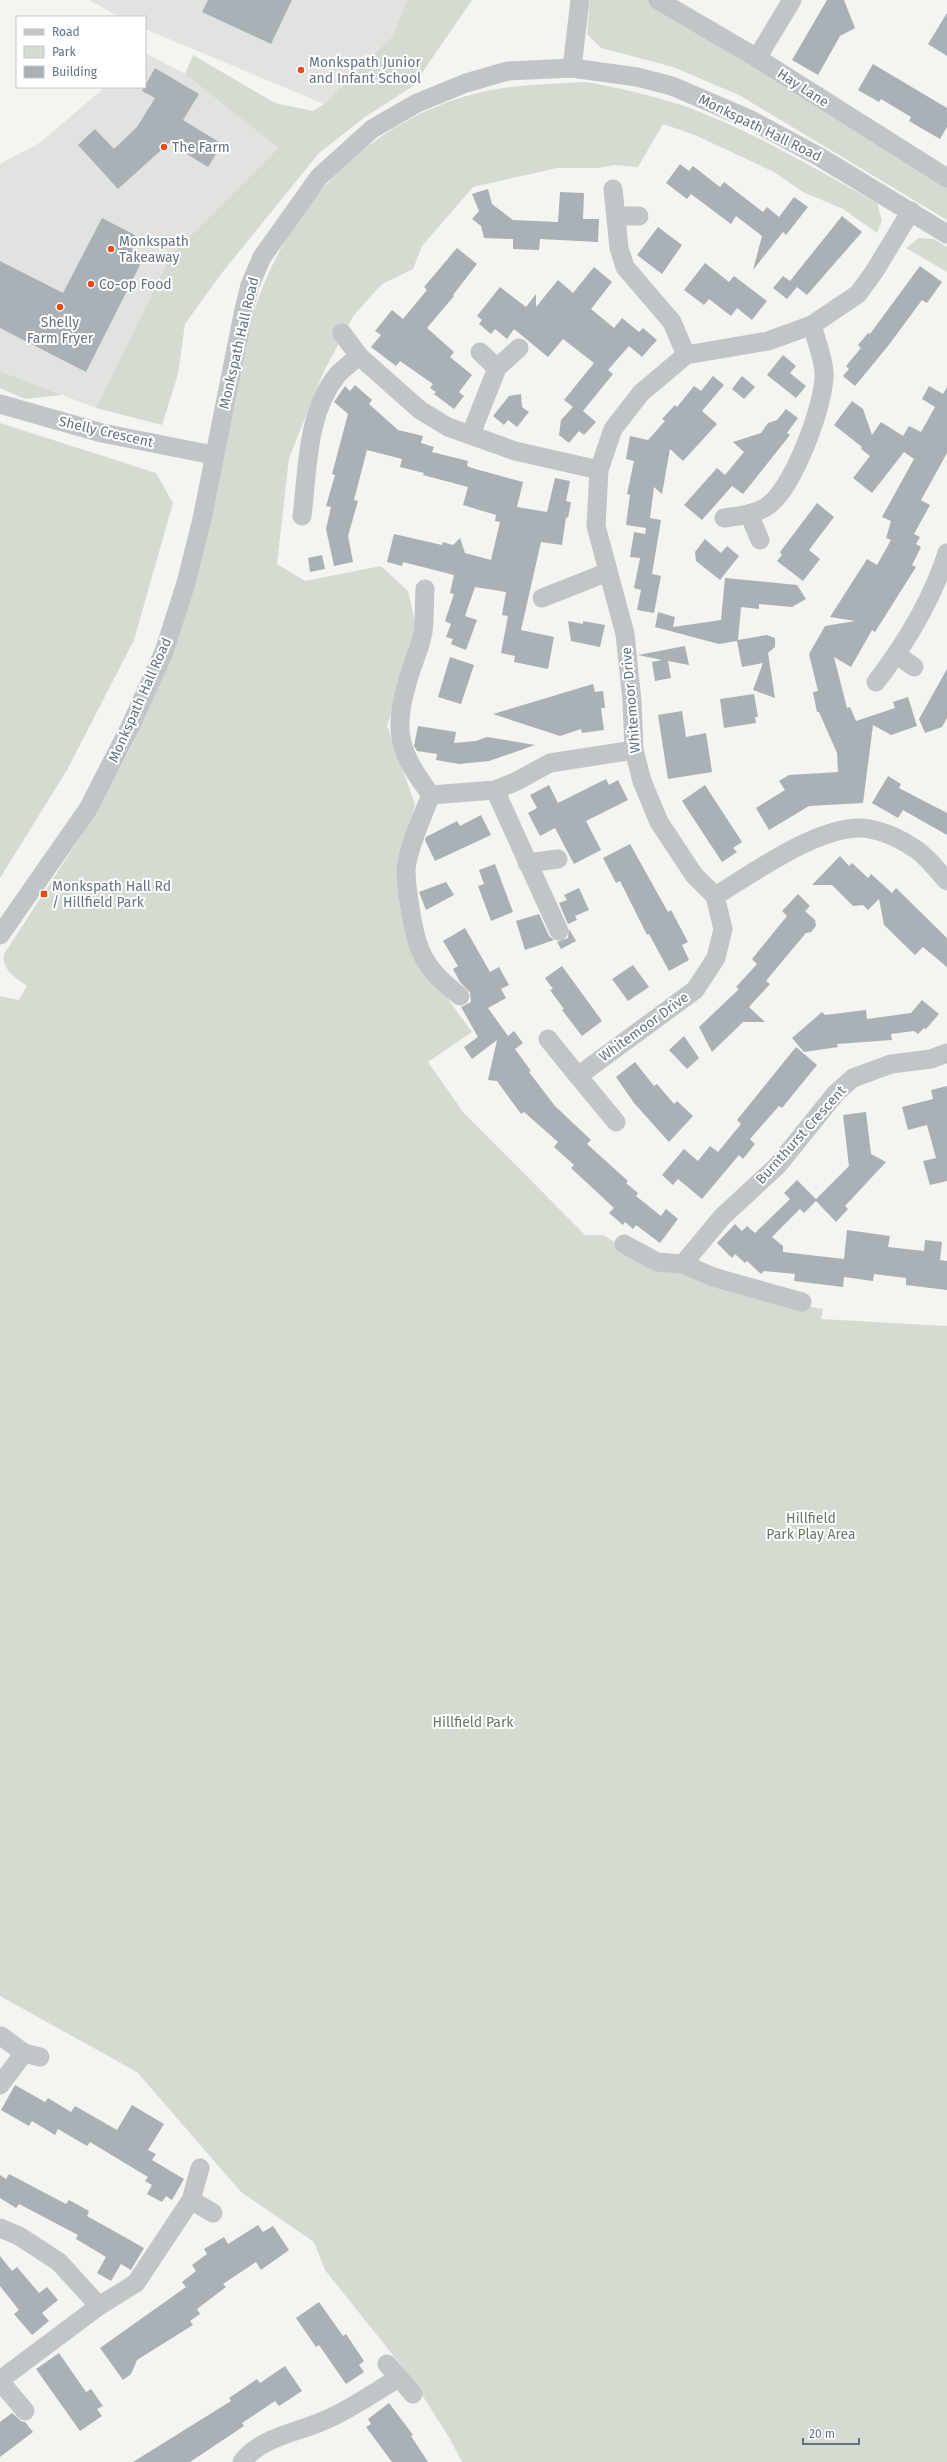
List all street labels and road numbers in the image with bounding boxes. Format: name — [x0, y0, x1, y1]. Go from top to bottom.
street label: Hay Lane — [774, 65, 832, 111]
street label: Monkspath Hall Road — [696, 91, 824, 165]
street label: Monkspath Hall Road — [216, 275, 262, 411]
street label: Shelly Crescent — [57, 413, 156, 451]
street label: Monkspath Hall Road — [105, 635, 175, 765]
street label: Whitemoor Drive — [618, 646, 644, 754]
street label: Whitemoor Drive — [596, 989, 692, 1065]
street label: Burnthurst Crescent — [752, 1082, 850, 1188]

